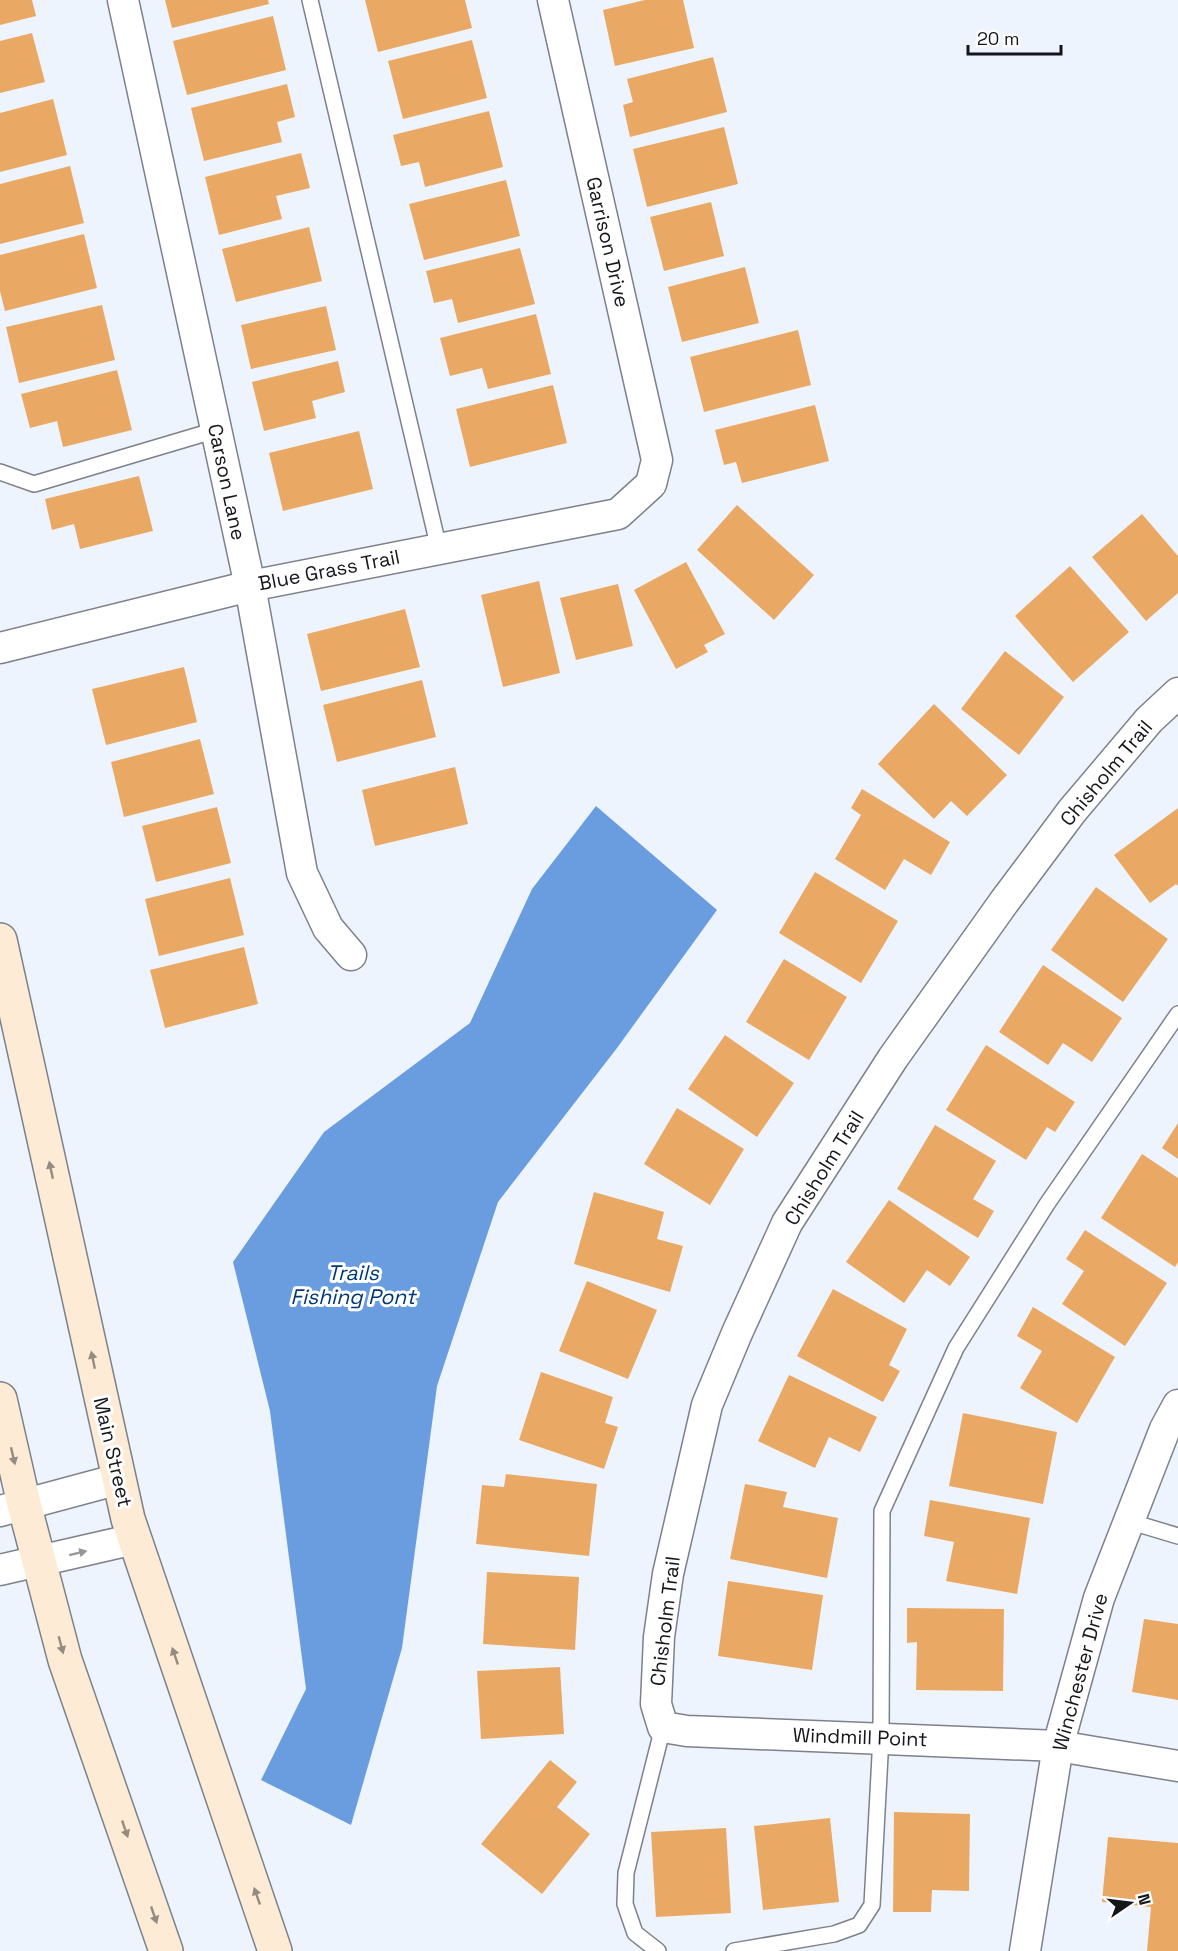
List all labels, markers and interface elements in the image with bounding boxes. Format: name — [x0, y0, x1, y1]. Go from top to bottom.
scale bar — [968, 18, 1061, 56]
text: 20 m — [977, 27, 1020, 50]
street label: Garrison Drive — [580, 174, 636, 310]
street label: Carson Lane — [202, 421, 252, 543]
street label: Blue Grass Trail — [256, 544, 402, 596]
street label: Chisholm Trail — [1054, 715, 1158, 831]
street label: Chisholm Trail — [778, 1106, 870, 1230]
one-way arrow — [46, 1160, 55, 1179]
water label: Trails Fishing Pont — [291, 1259, 418, 1310]
one-way arrow — [88, 1351, 97, 1370]
street label: Main Street — [88, 1394, 138, 1510]
one-way arrow — [9, 1447, 18, 1466]
one-way arrow — [68, 1547, 87, 1557]
street label: Chisholm Trail — [644, 1555, 686, 1687]
street label: Winchester Drive — [1046, 1590, 1114, 1754]
one-way arrow — [57, 1636, 67, 1654]
one-way arrow — [169, 1647, 179, 1665]
street label: Windmill Point — [792, 1722, 928, 1752]
one-way arrow — [120, 1820, 130, 1838]
north arrow — [1100, 1873, 1160, 1933]
one-way arrow — [251, 1887, 261, 1905]
text: N — [1133, 1892, 1156, 1907]
one-way arrow — [150, 1906, 160, 1924]

